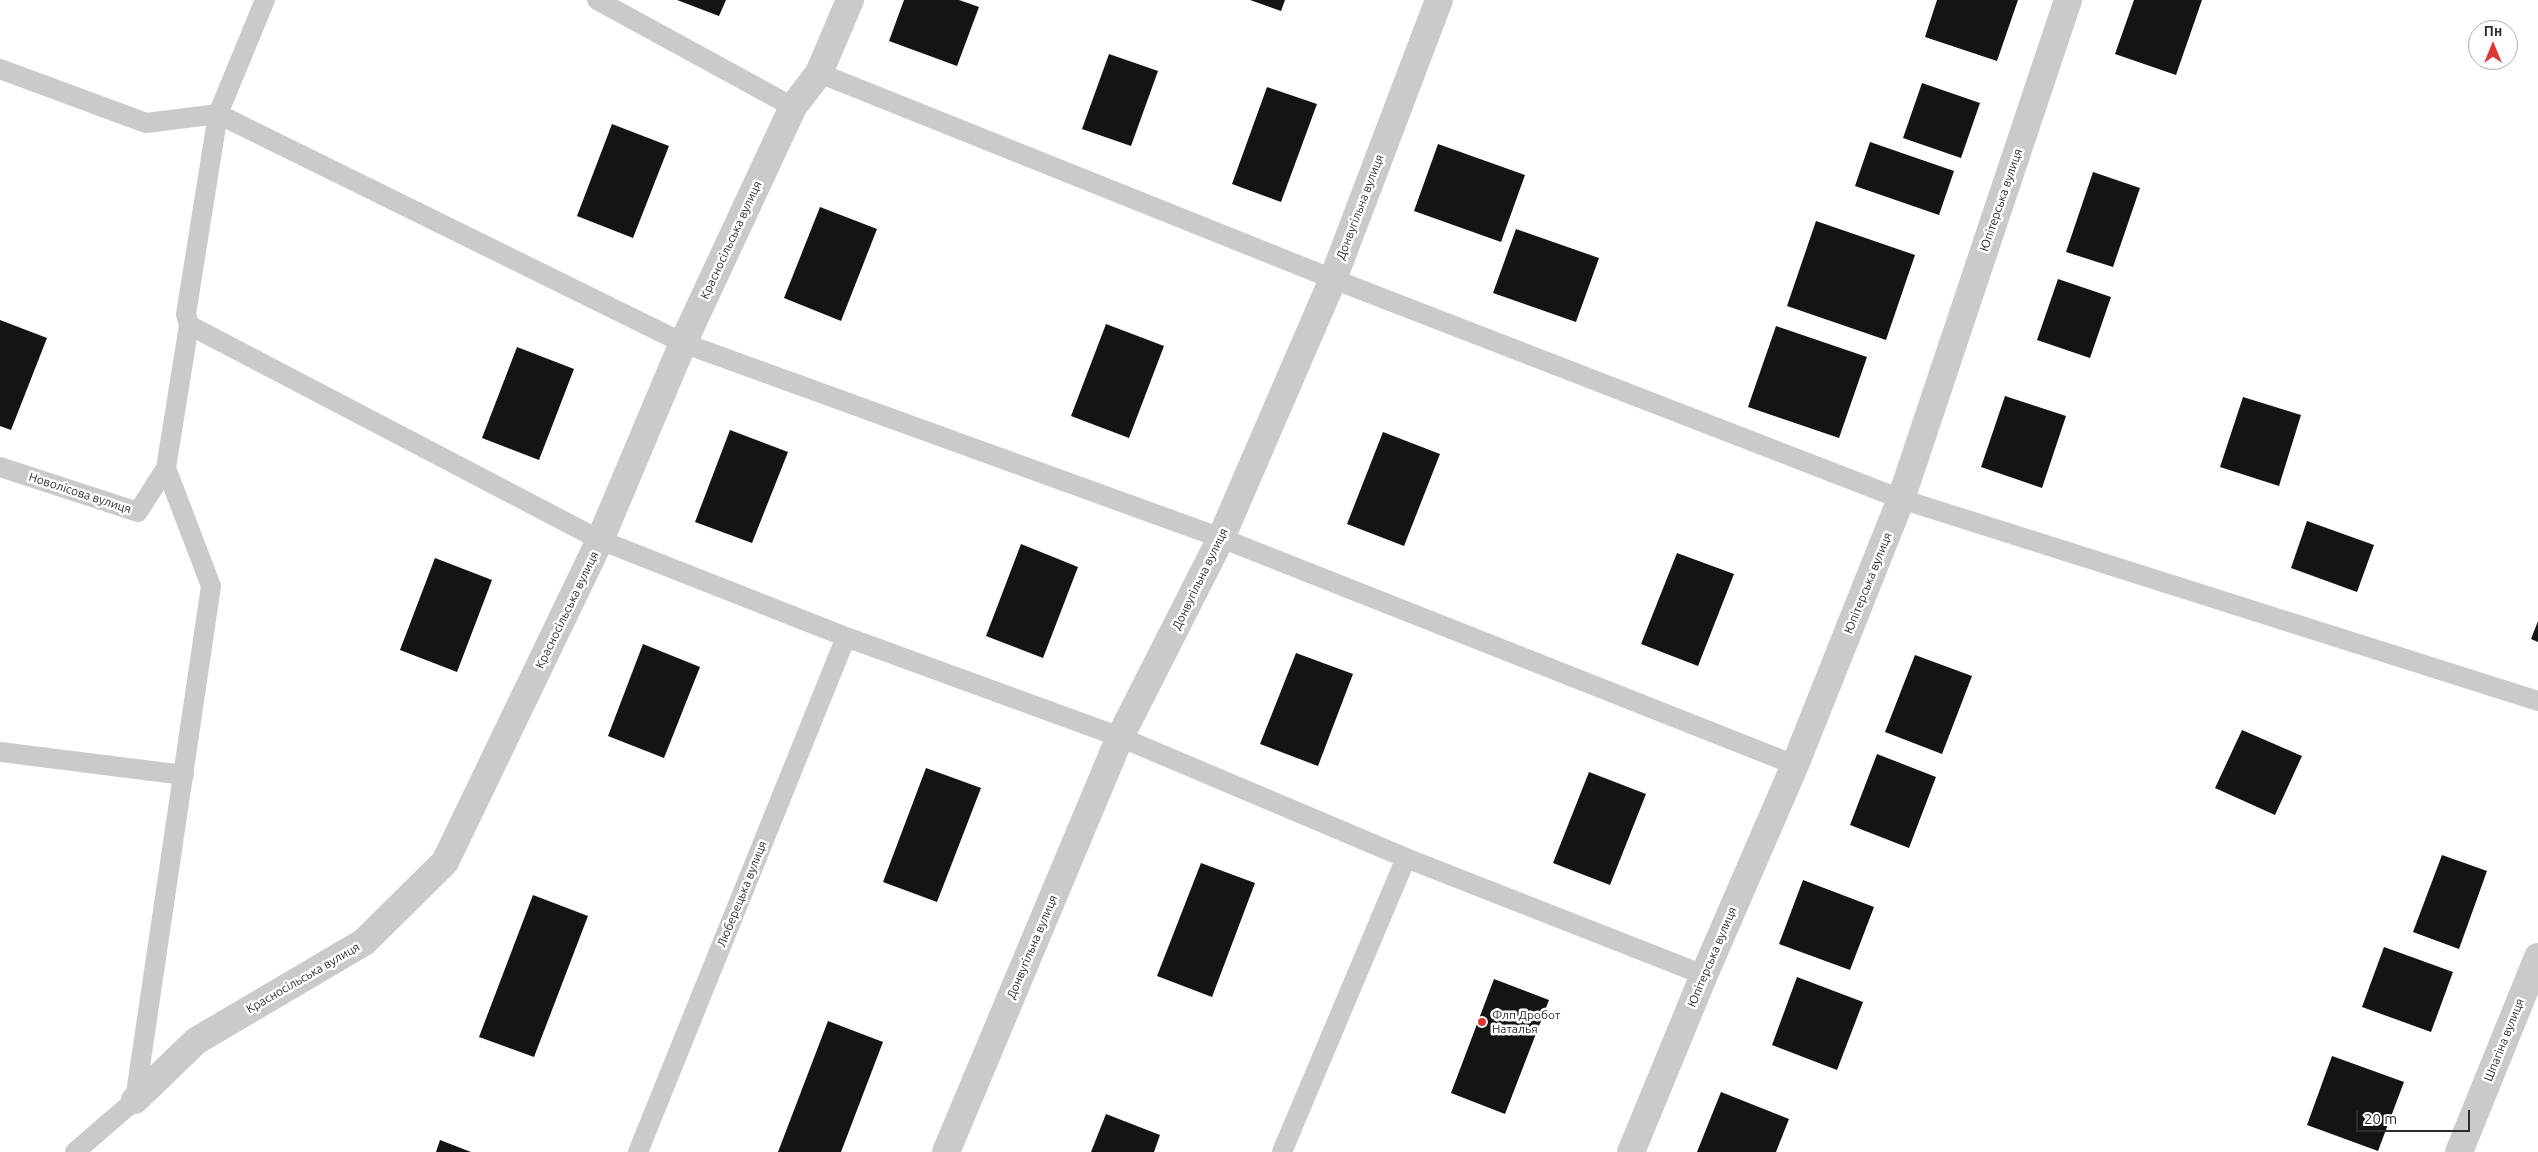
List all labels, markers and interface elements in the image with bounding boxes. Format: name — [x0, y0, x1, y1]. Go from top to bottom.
north arrow — [2468, 20, 2518, 70]
text: Пн — [2484, 23, 2502, 39]
street label: Юпітерська вулиця — [1977, 147, 2025, 253]
street label: Донвугільна вулиця — [1333, 152, 1387, 262]
street label: Красносільська вулиця — [697, 179, 765, 301]
street label: Новолісова вулиця — [27, 470, 133, 516]
street label: Донвугільна вулиця — [1169, 526, 1231, 632]
street label: Юпітерська вулиця — [1841, 530, 1895, 636]
street label: Красносільська вулиця — [532, 549, 602, 671]
street label: Люберецька вулиця — [714, 839, 770, 949]
street label: Донвугільна вулиця — [1004, 893, 1060, 1001]
street label: Юпітерська вулиця — [1684, 905, 1740, 1009]
street label: Красносільська вулиця — [244, 940, 362, 1016]
street label: Шпагіна вулиця — [2481, 996, 2527, 1084]
place label: Флп Дробот Наталья — [1492, 1008, 1560, 1036]
marker: Флп Дробот Наталья — [1476, 1016, 1488, 1028]
scale bar — [2358, 1100, 2472, 1132]
text: 20 m — [2364, 1110, 2397, 1127]

